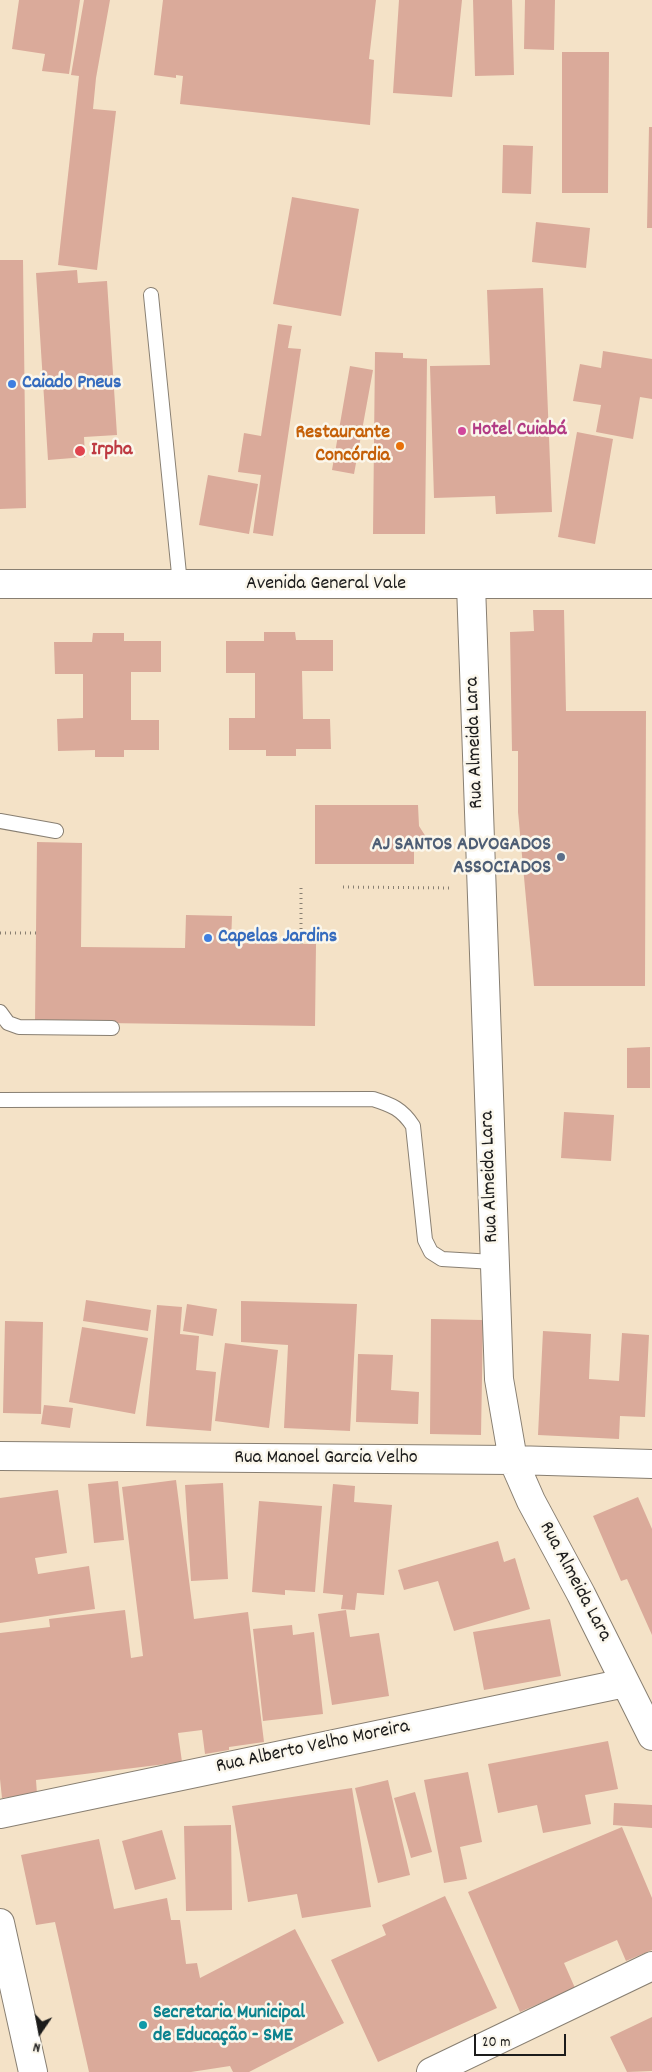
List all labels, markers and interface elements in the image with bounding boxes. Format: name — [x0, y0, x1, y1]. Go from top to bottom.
place label: Caiado Pneus — [22, 372, 121, 396]
marker: Caiado Pneus — [6, 378, 18, 390]
place label: Hotel Cuiabá — [472, 419, 567, 443]
place label: Restaurante Concórdia — [295, 422, 390, 469]
marker: Hotel Cuiabá — [456, 425, 468, 437]
place label: Irpha — [91, 439, 132, 463]
marker: Restaurante Concórdia — [394, 440, 406, 452]
marker: Irpha — [73, 444, 87, 458]
street label: Avenida General Vale — [246, 573, 406, 597]
street label: Rua Almeida Lara — [462, 677, 490, 809]
place label: AJ SANTOS ADVOGADOS ASSOCIADOS — [372, 834, 551, 881]
marker: AJ SANTOS ADVOGADOS ASSOCIADOS — [555, 851, 567, 863]
place label: Capelas Jardins — [218, 926, 337, 950]
marker: Capelas Jardins — [202, 932, 214, 944]
street label: Rua Almeida Lara — [477, 1111, 505, 1243]
street label: Rua Manoel Garcia Velho — [234, 1447, 418, 1471]
street label: Rua Almeida Lara — [532, 1518, 616, 1646]
street label: Rua Alberto Velho Moreira — [214, 1716, 412, 1780]
place label: Secretaria Municipal de Educação - SME — [153, 2002, 305, 2049]
north arrow — [15, 2007, 65, 2057]
marker: Secretaria Municipal de Educação - SME — [137, 2019, 149, 2031]
scale bar — [477, 2024, 570, 2056]
text: 20 m — [482, 2032, 510, 2054]
text: N — [31, 2036, 42, 2057]

